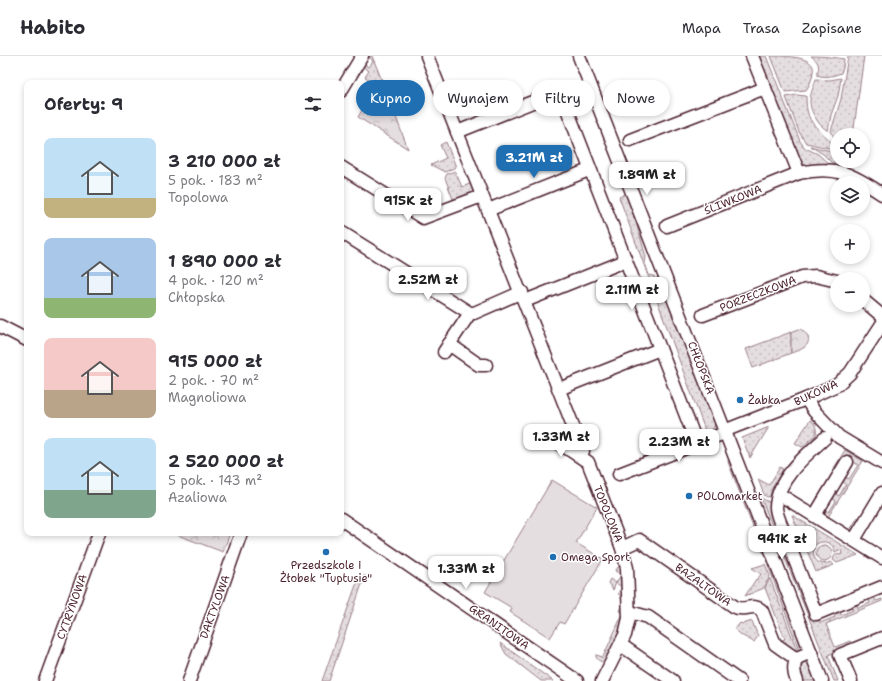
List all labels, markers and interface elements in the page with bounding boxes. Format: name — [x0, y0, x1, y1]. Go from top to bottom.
text: Habito — [20, 15, 85, 40]
text: Mapa — [682, 19, 721, 37]
text: Trasa — [743, 19, 780, 37]
text: Zapisane — [802, 19, 862, 37]
chip: Kupno — [356, 80, 425, 116]
chip: Wynajem — [433, 80, 523, 116]
chip: Filtry — [531, 80, 595, 116]
chip: Nowe — [603, 80, 670, 116]
text: Oferty: 9 — [44, 93, 123, 115]
icon: filters — [302, 93, 324, 115]
map controls — [830, 128, 870, 312]
button: locate — [830, 128, 870, 168]
pin: 3.21M zł — [493, 145, 575, 179]
text: 3.21M zł — [505, 149, 563, 166]
text: 3 210 000 zł — [168, 150, 280, 172]
icon: home — [76, 154, 124, 202]
pin: 1.89M zł — [606, 162, 688, 196]
text: 1.89M zł — [618, 166, 676, 183]
text: 5 pok. · 183 m² — [168, 172, 263, 189]
button: layers — [830, 176, 870, 216]
street label: ŚLIWKOWA — [701, 181, 764, 218]
pin: 915K zł — [371, 188, 445, 222]
text: Topolowa — [168, 189, 228, 206]
text: 915K zł — [383, 192, 433, 209]
button: + — [830, 224, 870, 264]
text: 1 890 000 zł — [168, 250, 281, 272]
icon: home — [76, 254, 124, 302]
pin: 2.52M zł — [387, 267, 469, 301]
text: 2.52M zł — [398, 271, 458, 288]
text: 4 pok. · 120 m² — [168, 272, 264, 289]
street label: PORZECZKOWA — [718, 272, 798, 316]
button: − — [830, 272, 870, 312]
pin: 2.11M zł — [591, 277, 673, 311]
text: 2.11M zł — [605, 281, 659, 298]
text: Chłopska — [168, 289, 225, 306]
street label: CHŁOPSKA — [684, 339, 718, 397]
text: 915 000 zł — [168, 350, 262, 372]
icon: home — [76, 354, 124, 402]
text: 2 pok. · 70 m² — [168, 372, 259, 389]
street label: BUKOWA — [792, 376, 840, 410]
text: Magnoliowa — [168, 389, 246, 406]
place label: Żabka — [748, 393, 781, 408]
marker: Żabka — [735, 395, 745, 405]
pin: 1.33M zł — [520, 424, 602, 458]
text: 1.33M zł — [532, 428, 590, 445]
pin: 2.23M zł — [638, 429, 720, 463]
text: 2.23M zł — [648, 433, 710, 450]
text: 2 520 000 zł — [168, 450, 284, 472]
icon: home — [76, 454, 124, 502]
text: 5 pok. · 143 m² — [168, 472, 262, 489]
street label: TOPOLOWA — [590, 483, 626, 545]
text: Azaliowa — [168, 489, 227, 506]
place label: POLOmarket — [697, 489, 763, 504]
marker: POLOmarket — [684, 491, 694, 501]
pin: 941K zł — [745, 526, 819, 560]
text: 941K zł — [757, 530, 807, 547]
marker: Przedszkole i Żłobek "Tuptusie" — [321, 547, 331, 557]
place label: Omega Sport — [561, 550, 630, 565]
marker: Omega Sport — [548, 552, 558, 562]
pin: 1.33M zł — [425, 556, 507, 590]
place label: Przedszkole i Żłobek "Tuptusie" — [280, 558, 372, 586]
text: 1.33M zł — [437, 560, 495, 577]
street label: BAZALTOWA — [672, 560, 734, 610]
street label: CYTRYNOWA — [53, 572, 91, 642]
street label: DAKTYLOWA — [197, 573, 233, 641]
street label: GRANITOWA — [466, 601, 532, 653]

